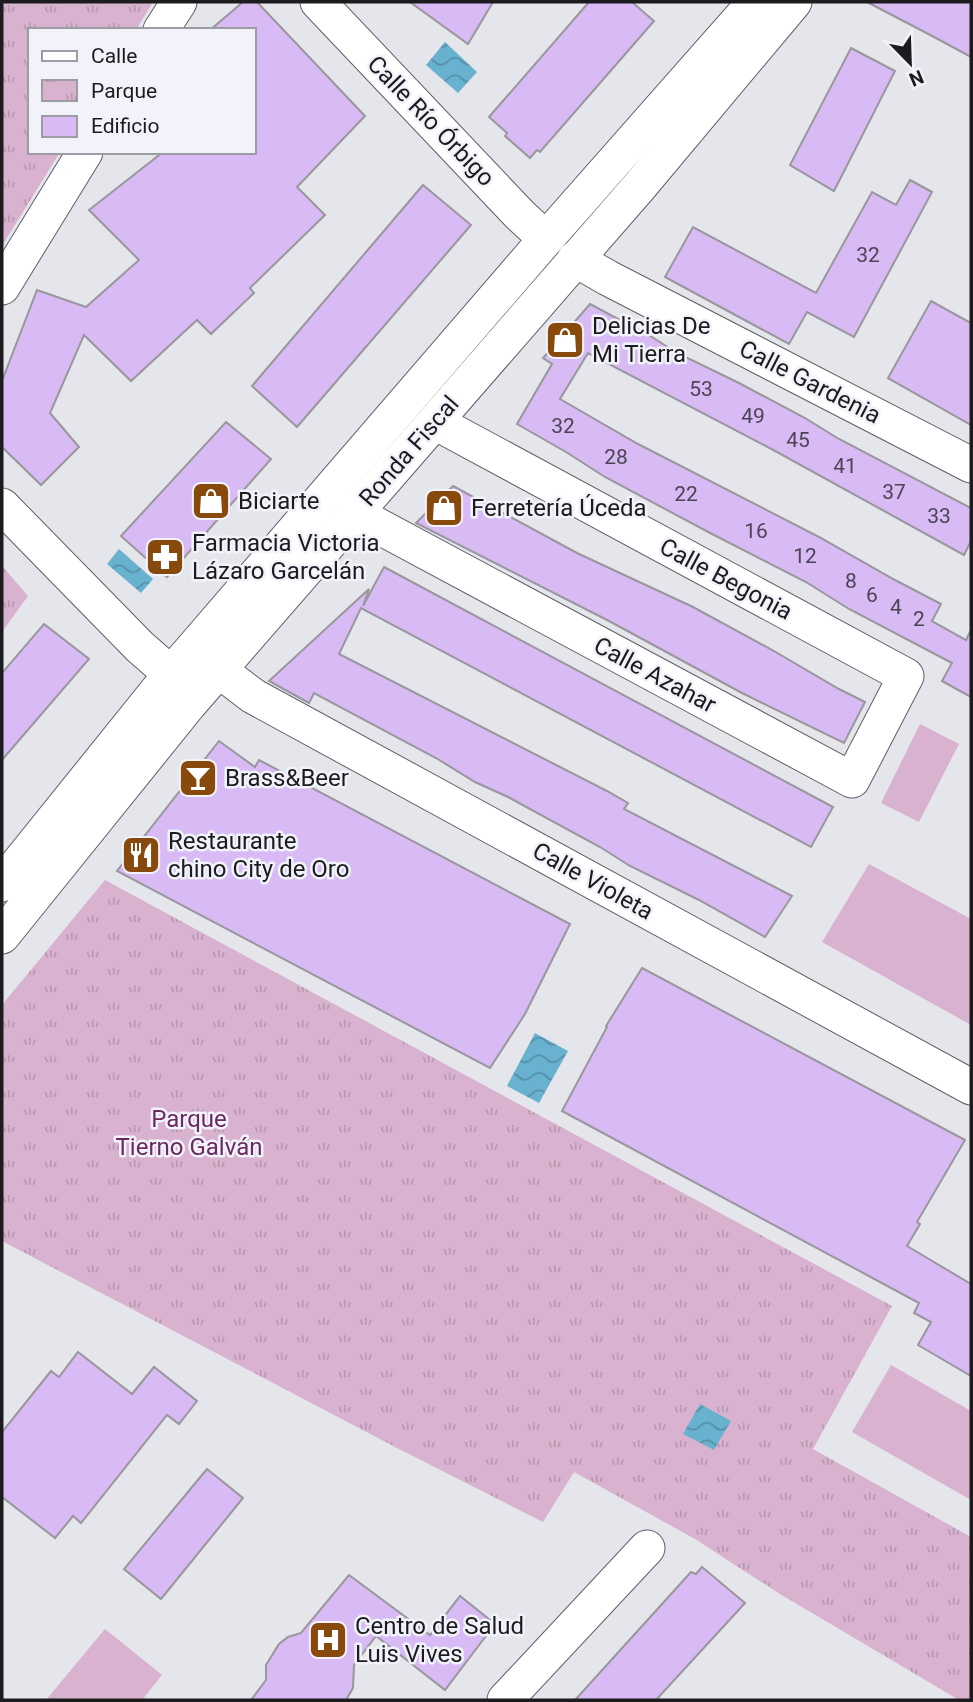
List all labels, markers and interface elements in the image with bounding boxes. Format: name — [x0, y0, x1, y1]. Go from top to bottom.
legend — [28, 28, 256, 154]
north arrow — [875, 28, 945, 98]
text: Calle — [91, 44, 137, 68]
street label: Calle Río Órbigo — [362, 50, 500, 192]
text: N — [906, 65, 927, 91]
text: Parque — [91, 79, 157, 103]
text: Edificio — [91, 114, 159, 138]
house number: 32 — [856, 243, 880, 267]
place label: Delicias De Mi Tierra — [592, 312, 710, 368]
shop icon: Delicias De Mi Tierra — [544, 319, 586, 361]
street label: Calle Gardenia — [735, 334, 885, 430]
house number: 53 — [689, 377, 713, 401]
street label: Ronda Fiscal — [353, 390, 465, 512]
house number: 49 — [741, 404, 765, 428]
house number: 32 — [551, 414, 575, 438]
house number: 45 — [786, 428, 810, 452]
house number: 28 — [604, 445, 628, 469]
house number: 41 — [833, 454, 857, 478]
shop icon: Biciarte — [190, 480, 232, 522]
house number: 37 — [882, 480, 906, 504]
house number: 22 — [674, 482, 698, 506]
place label: Biciarte — [238, 487, 320, 515]
shop icon: Ferretería Úceda — [423, 487, 465, 529]
place label: Ferretería Úceda — [471, 494, 647, 522]
house number: 33 — [927, 504, 951, 528]
house number: 16 — [744, 519, 768, 543]
place label: Farmacia Victoria Lázaro Garcelán — [192, 529, 380, 585]
street label: Calle Begonia — [655, 532, 797, 626]
pharmacy icon: Farmacia Victoria Lázaro Garcelán — [144, 536, 186, 578]
house number: 12 — [793, 544, 817, 568]
house number: 8 — [845, 569, 857, 593]
house number: 6 — [866, 583, 878, 607]
house number: 4 — [890, 595, 902, 619]
house number: 2 — [913, 607, 925, 631]
street label: Calle Azahar — [589, 631, 721, 719]
bar icon: Brass&Beer — [177, 757, 219, 799]
place label: Brass&Beer — [225, 764, 349, 792]
place label: Restaurante chino City de Oro — [168, 827, 349, 883]
restaurant icon: Restaurante chino City de Oro — [120, 834, 162, 876]
street label: Calle Violeta — [528, 836, 658, 926]
park label: Parque Tierno Galván — [116, 1105, 262, 1161]
place label: Centro de Salud Luis Vives — [355, 1612, 524, 1668]
hospital icon: Centro de Salud Luis Vives — [307, 1619, 349, 1661]

